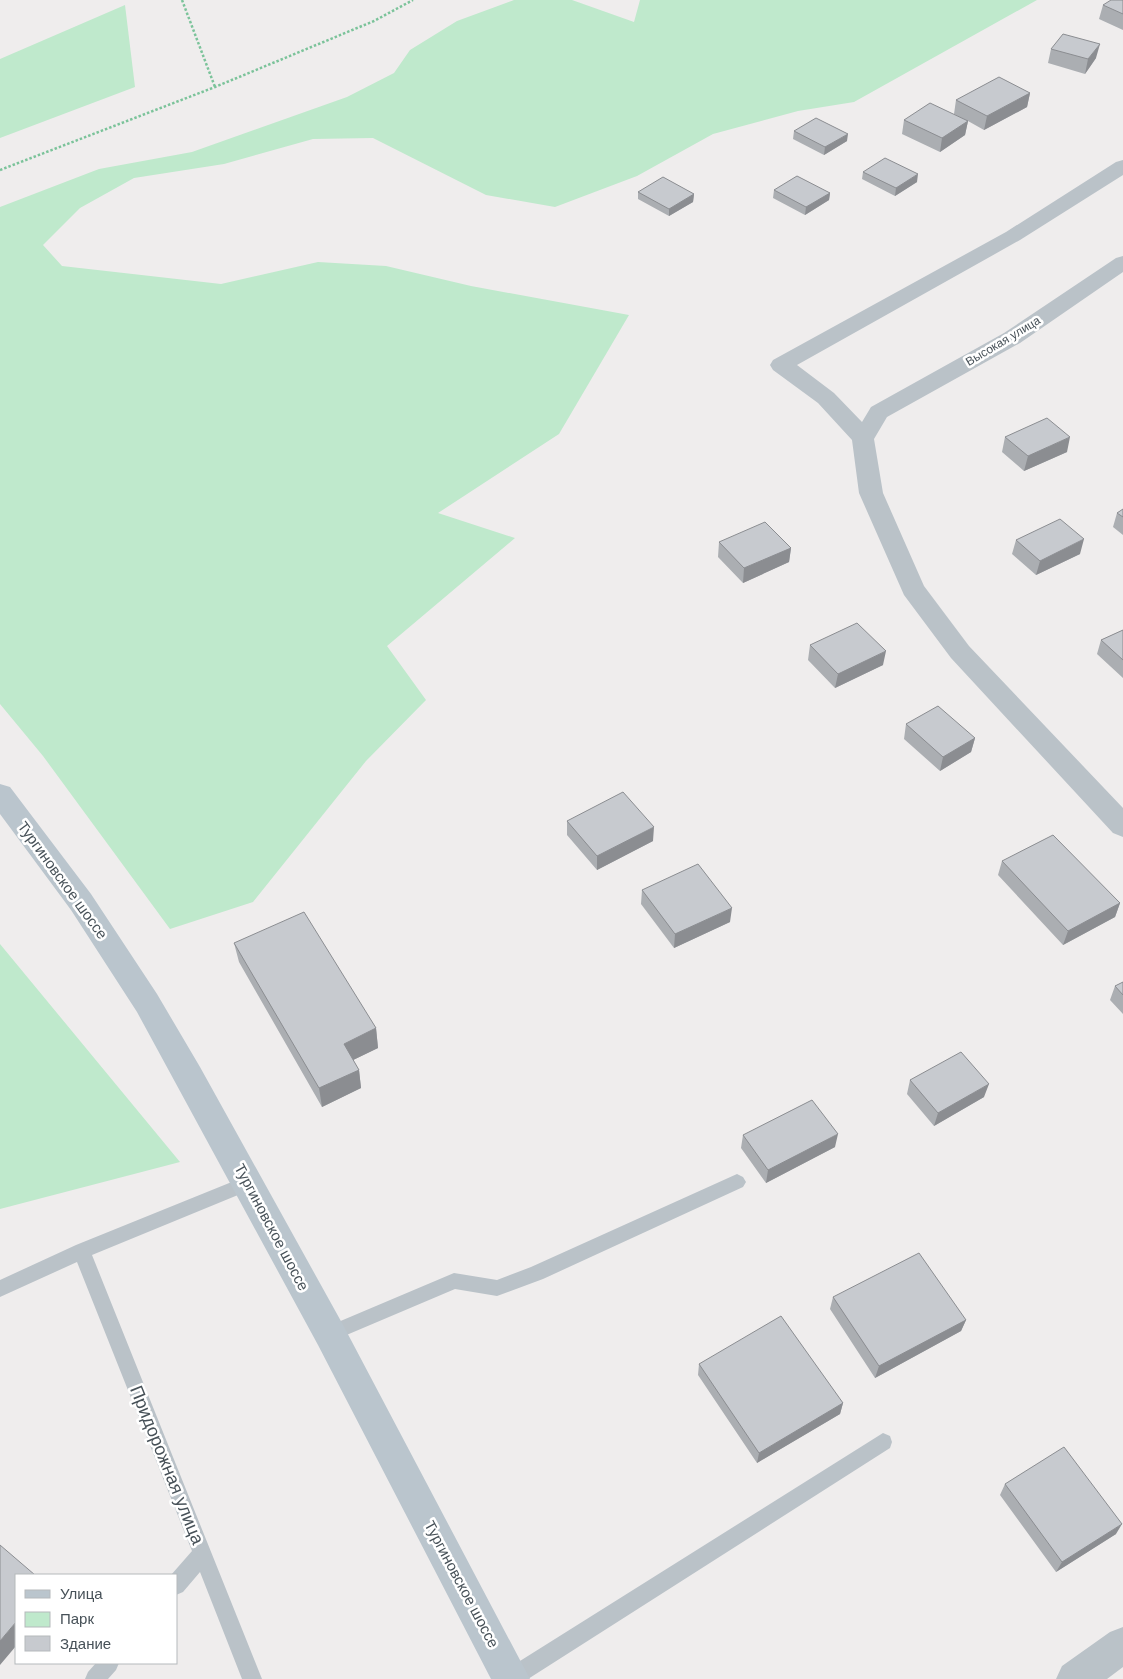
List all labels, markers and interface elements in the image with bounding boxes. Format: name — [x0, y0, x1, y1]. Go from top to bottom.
street label: Высокая улица — [963, 313, 1043, 369]
street label: Тургиновское шоссе — [15, 818, 111, 942]
street label: Тургиновское шоссе — [231, 1161, 313, 1293]
street label: Придорожная улица — [126, 1383, 208, 1548]
street label: Тургиновское шоссе — [421, 1518, 503, 1650]
legend — [15, 1574, 178, 1664]
text: Улица — [60, 1585, 103, 1602]
text: Парк — [60, 1610, 94, 1627]
text: Здание — [60, 1635, 111, 1652]

